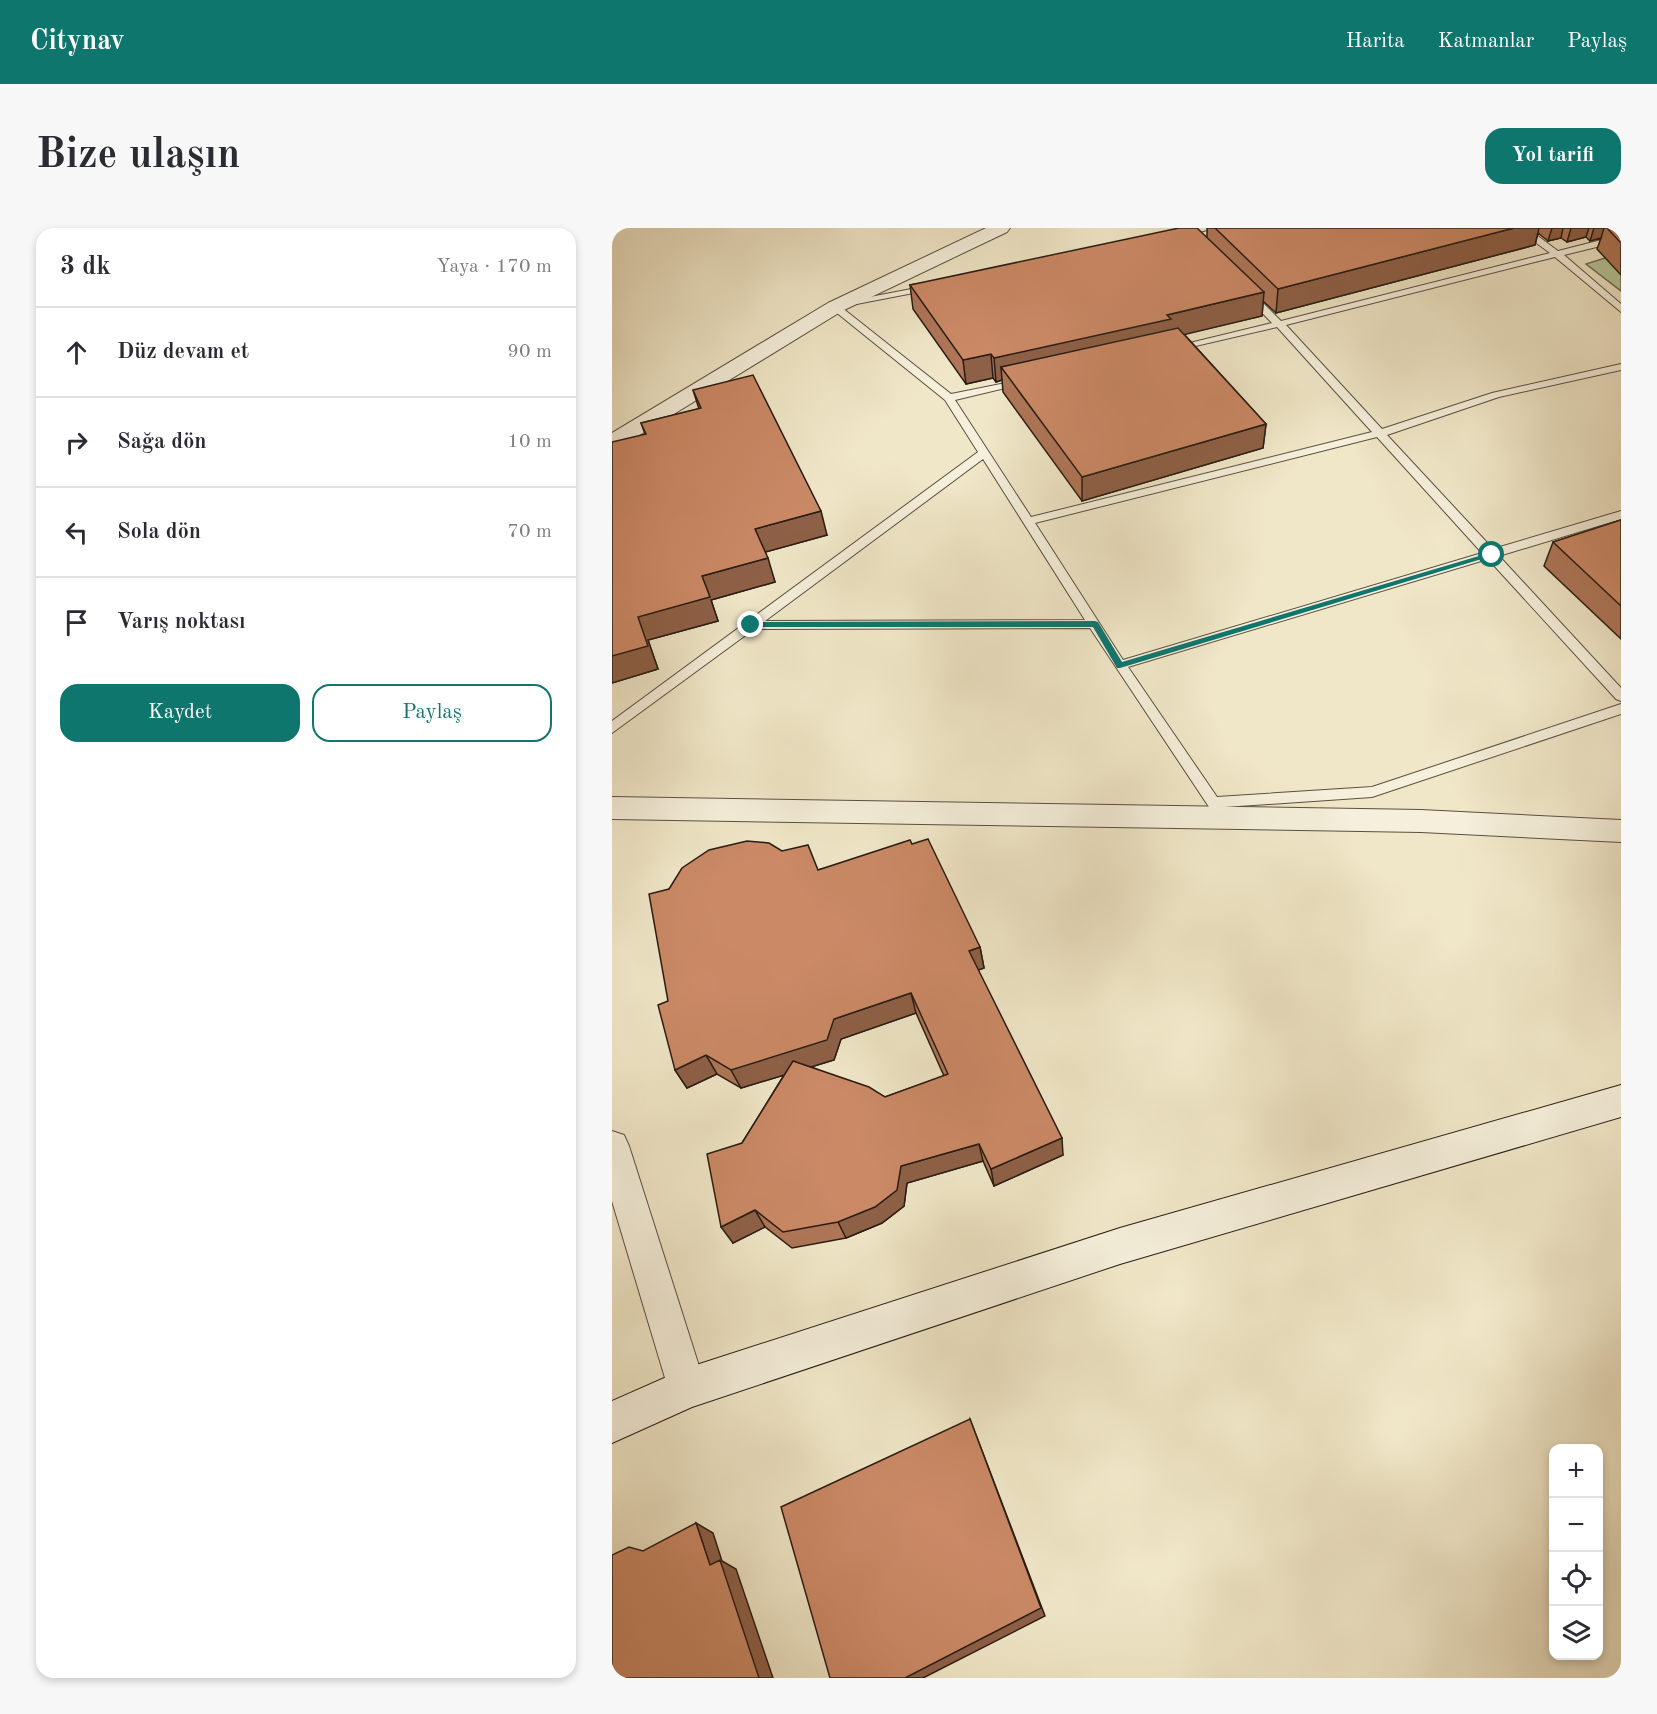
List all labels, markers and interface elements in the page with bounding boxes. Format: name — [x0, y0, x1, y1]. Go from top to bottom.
text: Citynav — [30, 28, 125, 56]
text: Harita — [1346, 31, 1405, 52]
text: Katmanlar — [1438, 31, 1534, 52]
text: Paylaş — [1567, 31, 1627, 52]
button: Yol tarifi — [1485, 128, 1621, 184]
text: Bize ulaşın — [36, 135, 240, 177]
text: 3 dk — [60, 254, 111, 280]
text: Yaya · 170 m — [436, 257, 552, 277]
icon: ahead — [60, 336, 93, 369]
text: Düz devam et — [117, 341, 249, 363]
text: 90 m — [507, 342, 552, 362]
icon: right — [60, 426, 93, 459]
text: Sağa dön — [117, 431, 207, 453]
text: 10 m — [507, 432, 552, 452]
icon: left — [60, 516, 93, 549]
text: Sola dön — [117, 521, 201, 543]
text: 70 m — [507, 522, 552, 542]
route start — [1478, 541, 1504, 567]
icon: arrive — [60, 606, 93, 639]
text: Varış noktası — [117, 611, 246, 633]
route end — [737, 611, 763, 637]
button: Kaydet — [60, 684, 300, 742]
button: Paylaş — [312, 684, 552, 742]
map controls — [1549, 1444, 1603, 1660]
button: + — [1549, 1444, 1603, 1498]
button: − — [1549, 1498, 1603, 1552]
button: locate — [1549, 1552, 1603, 1606]
button: layers — [1549, 1606, 1603, 1660]

